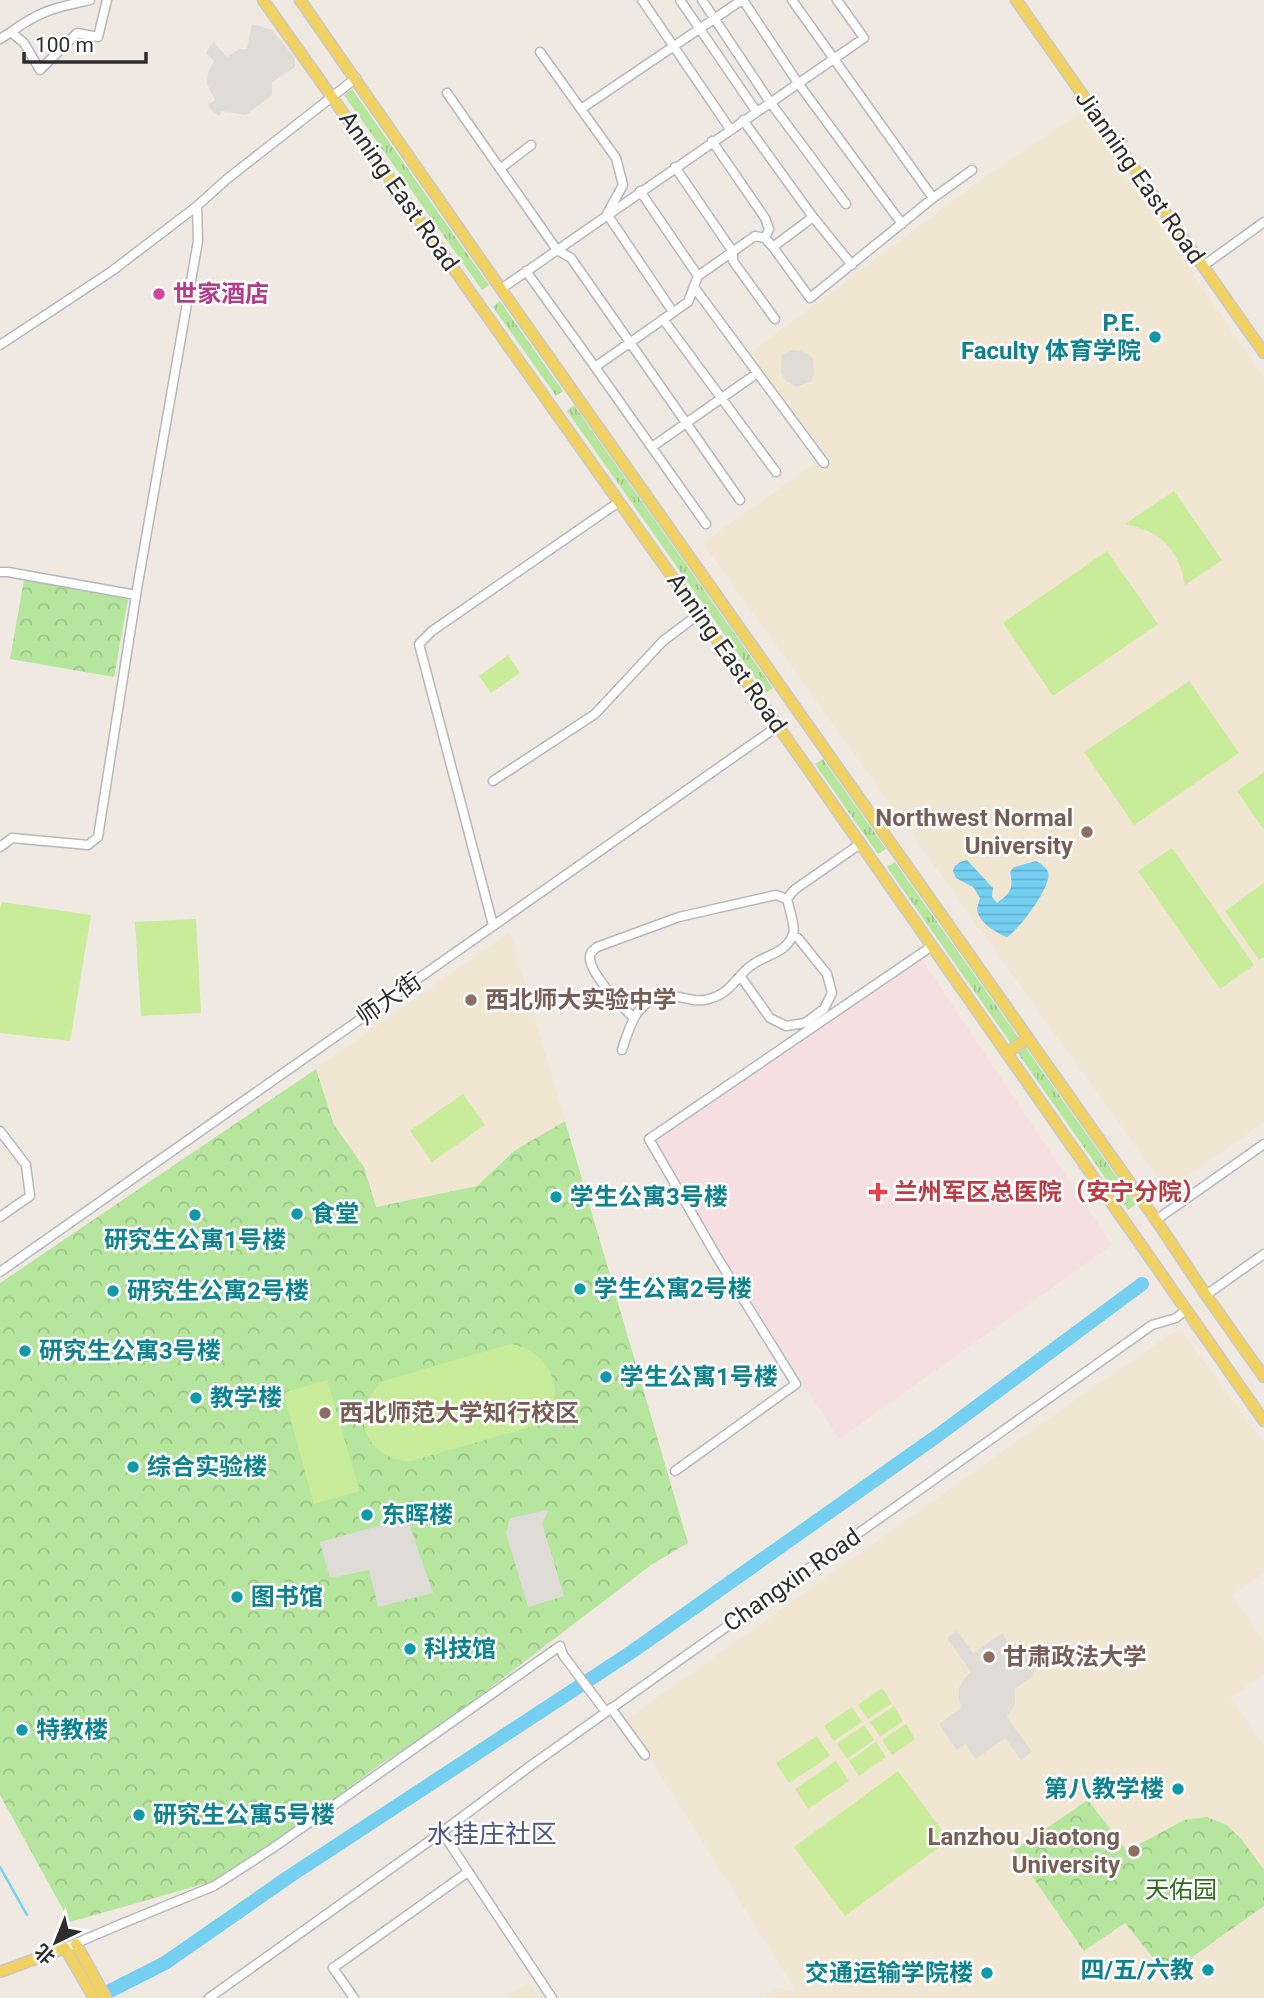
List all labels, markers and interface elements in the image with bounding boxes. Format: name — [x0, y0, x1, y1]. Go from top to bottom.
scale bar — [24, 21, 147, 65]
text: 100 m — [35, 33, 94, 57]
street label: Jianning East Road — [1070, 85, 1210, 269]
street label: Anning East Road — [333, 106, 465, 276]
place label: 世家酒店 — [173, 280, 269, 308]
marker: 世家酒店 — [151, 286, 167, 302]
place label: P.E. Faculty 体育学院 — [961, 309, 1141, 365]
marker: P.E. Faculty 体育学院 — [1147, 329, 1163, 345]
street label: Anning East Road — [661, 568, 793, 738]
place label: Northwest Normal University — [875, 804, 1074, 860]
marker: Northwest Normal University — [1079, 824, 1095, 840]
street label: 师大街 — [351, 967, 427, 1031]
place label: 西北师大实验中学 — [485, 986, 677, 1014]
marker: 西北师大实验中学 — [463, 992, 479, 1008]
place label: 兰州军区总医院（安宁分院） — [894, 1178, 1206, 1206]
marker: 兰州军区总医院（安宁分院） — [868, 1182, 888, 1202]
place label: 学生公寓3号楼 — [570, 1183, 728, 1211]
marker: 学生公寓3号楼 — [548, 1189, 564, 1205]
place label: 食堂 — [311, 1200, 359, 1228]
marker: 食堂 — [289, 1206, 305, 1222]
marker: 研究生公寓1号楼 — [187, 1207, 203, 1223]
place label: 研究生公寓1号楼 — [104, 1226, 286, 1254]
place label: 学生公寓2号楼 — [594, 1275, 752, 1303]
place label: 研究生公寓2号楼 — [127, 1277, 309, 1305]
marker: 学生公寓2号楼 — [572, 1281, 588, 1297]
marker: 研究生公寓2号楼 — [105, 1283, 121, 1299]
place label: 研究生公寓3号楼 — [39, 1337, 221, 1365]
marker: 研究生公寓3号楼 — [17, 1343, 33, 1359]
place label: 学生公寓1号楼 — [620, 1363, 778, 1391]
marker: 学生公寓1号楼 — [598, 1369, 614, 1385]
place label: 教学楼 — [210, 1384, 282, 1412]
marker: 教学楼 — [188, 1390, 204, 1406]
place label: 西北师范大学知行校区 — [339, 1399, 579, 1427]
marker: 西北师范大学知行校区 — [317, 1405, 333, 1421]
place label: 综合实验楼 — [147, 1453, 267, 1481]
marker: 综合实验楼 — [125, 1459, 141, 1475]
place label: 东晖楼 — [381, 1501, 453, 1529]
marker: 东晖楼 — [359, 1507, 375, 1523]
street label: Changxin Road — [718, 1522, 866, 1638]
place label: 图书馆 — [251, 1583, 323, 1611]
marker: 图书馆 — [229, 1589, 245, 1605]
place label: 科技馆 — [424, 1635, 496, 1663]
marker: 科技馆 — [402, 1641, 418, 1657]
place label: 甘肃政法大学 — [1003, 1643, 1147, 1671]
marker: 甘肃政法大学 — [981, 1649, 997, 1665]
place label: 特教楼 — [36, 1716, 108, 1744]
marker: 特教楼 — [14, 1722, 30, 1738]
place label: 第八教学楼 — [1044, 1775, 1164, 1803]
marker: 第八教学楼 — [1170, 1781, 1186, 1797]
place label: 研究生公寓5号楼 — [153, 1801, 335, 1829]
marker: 研究生公寓5号楼 — [131, 1807, 147, 1823]
district label: 水挂庄社区 — [427, 1819, 557, 1849]
place label: Lanzhou Jiaotong University — [927, 1823, 1121, 1879]
marker: Lanzhou Jiaotong University — [1126, 1843, 1142, 1859]
park label: 天佑园 — [1145, 1876, 1217, 1904]
north arrow — [21, 1907, 91, 1977]
text: 北 — [30, 1939, 60, 1969]
place label: 四/五/六教 — [1080, 1956, 1194, 1984]
place label: 交通运输学院楼 — [805, 1959, 973, 1987]
marker: 四/五/六教 — [1200, 1962, 1216, 1978]
marker: 交通运输学院楼 — [979, 1965, 995, 1981]

